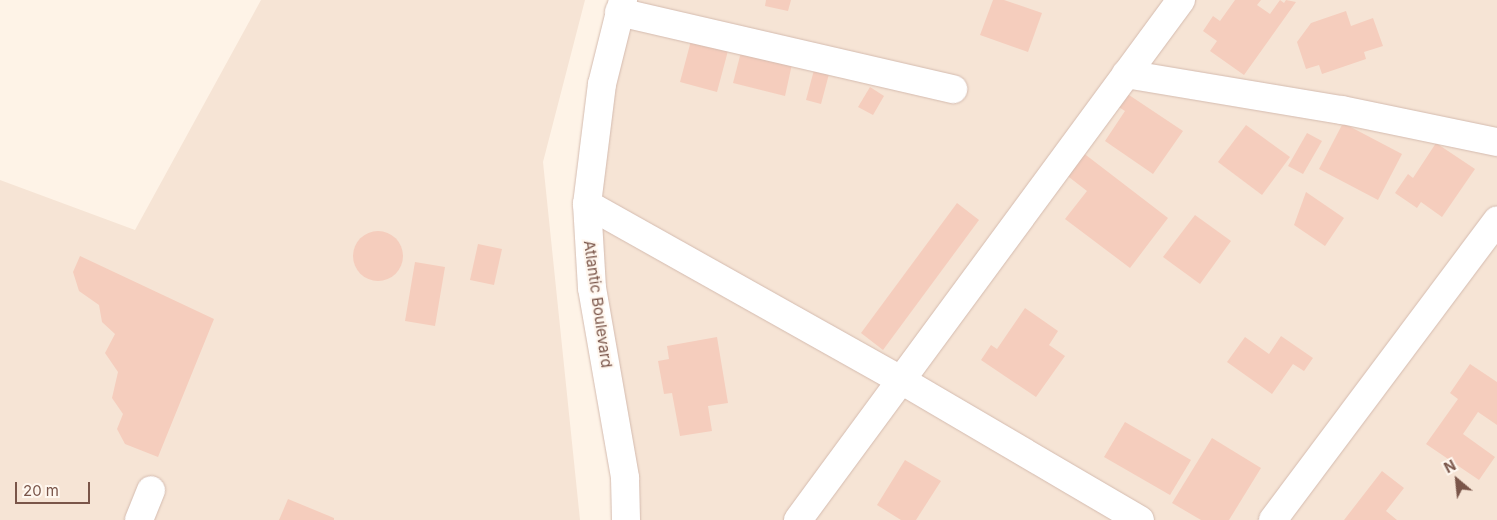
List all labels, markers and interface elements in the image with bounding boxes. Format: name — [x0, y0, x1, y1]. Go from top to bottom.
street label: Atlantic Boulevard — [580, 239, 616, 369]
north arrow — [1432, 455, 1482, 505]
text: N — [1441, 456, 1458, 476]
scale bar — [18, 472, 92, 504]
text: 20 m — [23, 481, 59, 500]

